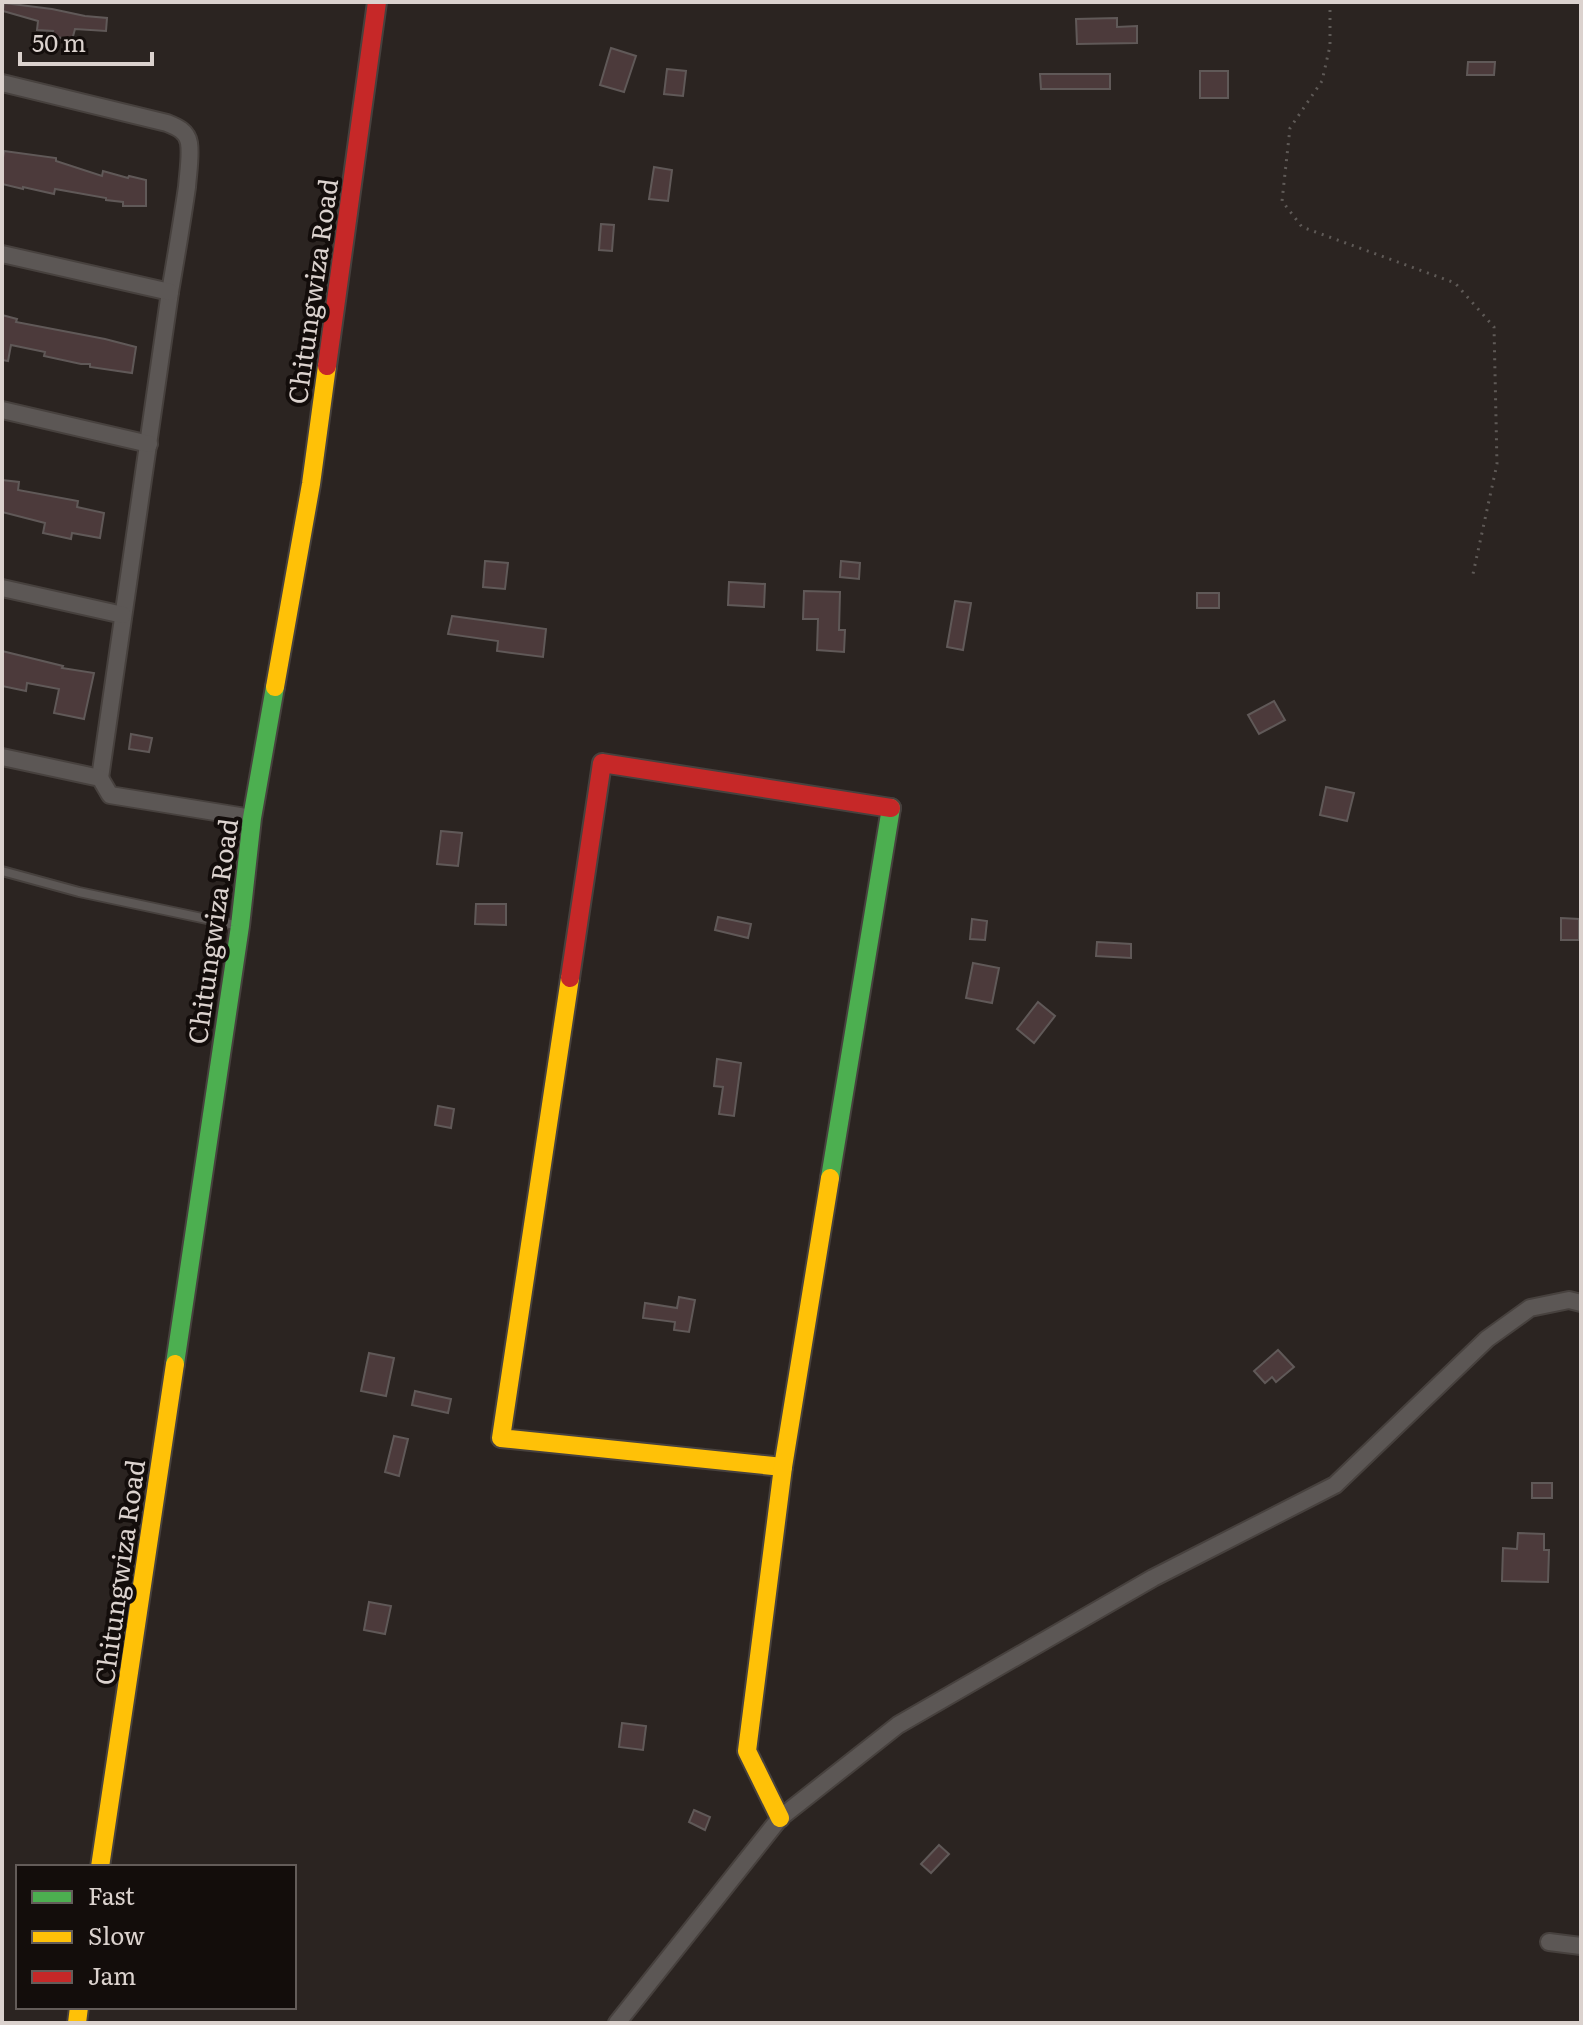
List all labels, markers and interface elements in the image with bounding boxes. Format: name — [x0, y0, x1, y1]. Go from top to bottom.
scale bar — [20, 16, 152, 66]
text: 50 m — [32, 24, 86, 59]
street label: Chitungwiza Road — [276, 176, 346, 406]
street label: Chitungwiza Road — [176, 816, 246, 1046]
street label: Chitungwiza Road — [83, 1457, 153, 1687]
legend — [16, 1865, 296, 2009]
text: Fast — [88, 1877, 135, 1912]
text: Slow — [88, 1917, 145, 1952]
text: Jam — [88, 1957, 136, 1992]

